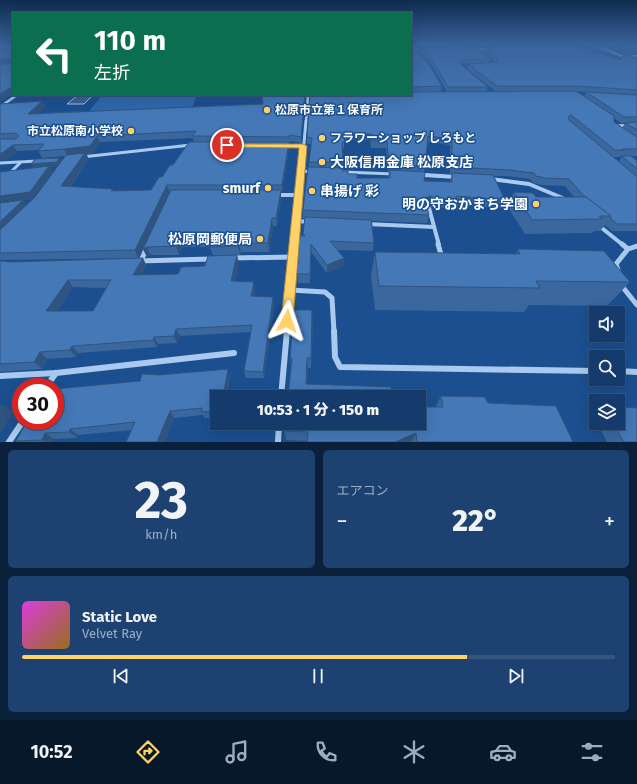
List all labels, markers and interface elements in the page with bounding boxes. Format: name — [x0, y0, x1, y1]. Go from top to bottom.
text: 110 m — [94, 24, 166, 57]
icon: left — [28, 28, 80, 80]
text: 左折 — [94, 62, 130, 84]
place label: 松原市立第１保育所 — [275, 103, 383, 117]
marker: 松原市立第１保育所 — [262, 105, 272, 115]
place label: 市立松原南小学校 — [27, 124, 123, 138]
marker: 市立松原南小学校 — [126, 126, 136, 136]
pin — [210, 128, 244, 162]
place label: フラワーショップ しろもと — [330, 131, 476, 145]
marker: フラワーショップ しろもと — [317, 133, 327, 143]
icon: arrive — [216, 134, 238, 156]
place label: 大阪信用金庫 松原支店 — [330, 154, 473, 171]
marker: 大阪信用金庫 松原支店 — [317, 157, 327, 167]
place label: smurf — [223, 180, 262, 197]
marker: smurf — [263, 183, 273, 193]
place label: 串揚げ 彩 — [320, 183, 379, 200]
marker: 串揚げ 彩 — [307, 186, 317, 196]
place label: 明の守おかまち学園 — [402, 196, 528, 213]
marker: 明の守おかまち学園 — [531, 199, 541, 209]
place label: 松原岡郵便局 — [168, 231, 252, 248]
marker: 松原岡郵便局 — [255, 234, 265, 244]
position arrow — [266, 300, 308, 342]
map controls — [589, 306, 625, 430]
button: sound — [589, 306, 625, 342]
button: search — [589, 350, 625, 386]
speed limit sign: 30 — [12, 378, 64, 430]
button: layers — [589, 394, 625, 430]
text: 10:53 · 1 分 · 150 m — [257, 401, 379, 419]
text: 23 — [134, 469, 188, 532]
text: エアコン — [337, 483, 389, 498]
text: 22° — [452, 503, 499, 539]
text: − — [337, 508, 348, 535]
text: + — [604, 508, 615, 535]
text: km/h — [145, 527, 177, 542]
text: Static Love — [82, 608, 157, 626]
text: Velvet Ray — [82, 626, 142, 641]
icon: previous — [110, 665, 132, 687]
icon: pause — [307, 665, 329, 687]
icon: next — [505, 665, 527, 687]
icon: directions — [134, 738, 162, 766]
icon: music — [223, 738, 251, 766]
icon: phone — [312, 738, 340, 766]
icon: climate — [400, 738, 428, 766]
icon: car — [489, 738, 517, 766]
icon: filters — [578, 738, 606, 766]
text: 10:52 — [30, 741, 73, 763]

